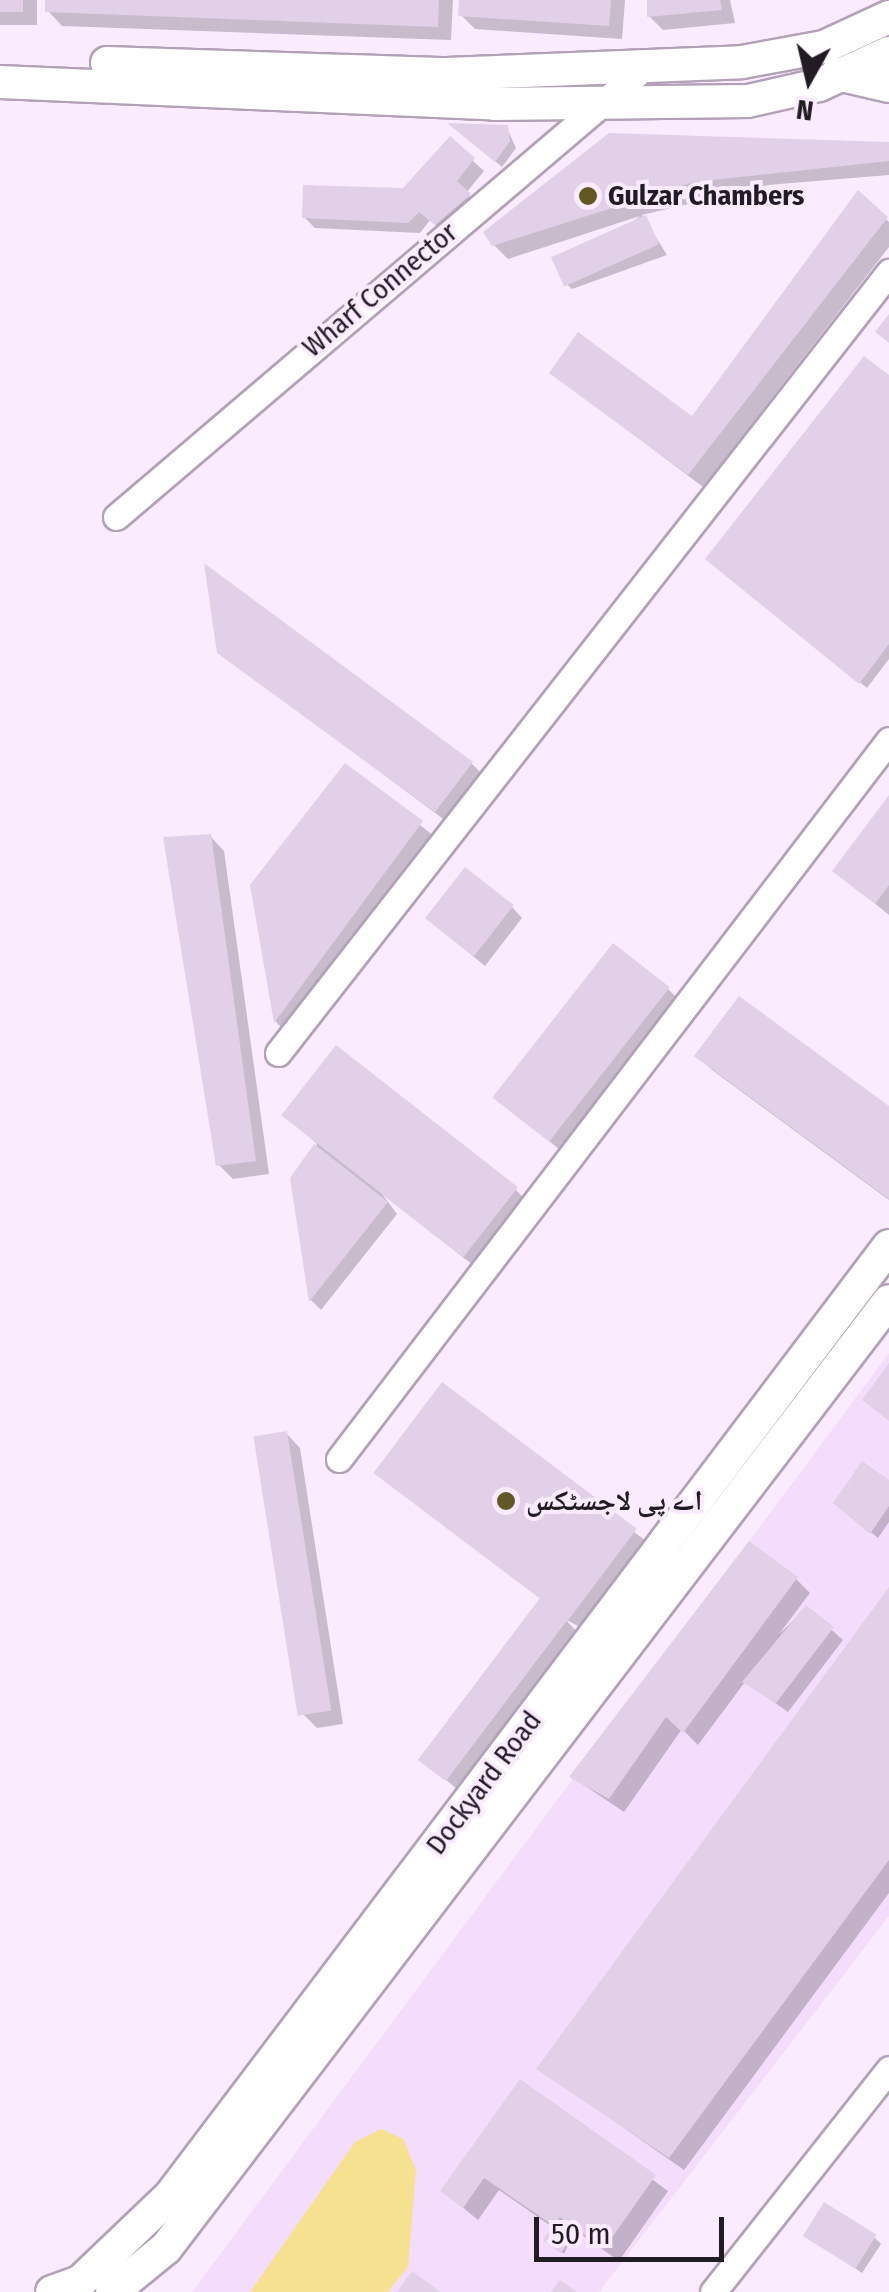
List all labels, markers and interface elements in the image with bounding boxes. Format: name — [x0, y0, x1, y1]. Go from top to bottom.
north arrow — [759, 30, 859, 130]
text: N — [794, 93, 815, 128]
place label: Gulzar Chambers — [608, 179, 804, 213]
marker: Gulzar Chambers — [577, 185, 599, 207]
street label: Wharf Connector — [296, 216, 464, 364]
place label: اے پی لاجسٹکس — [526, 1484, 702, 1518]
marker: اے پی لاجسٹکس — [495, 1490, 517, 1512]
street label: Dockyard Road — [419, 1705, 549, 1861]
scale bar — [539, 2197, 729, 2259]
text: 50 m — [551, 2216, 611, 2252]

